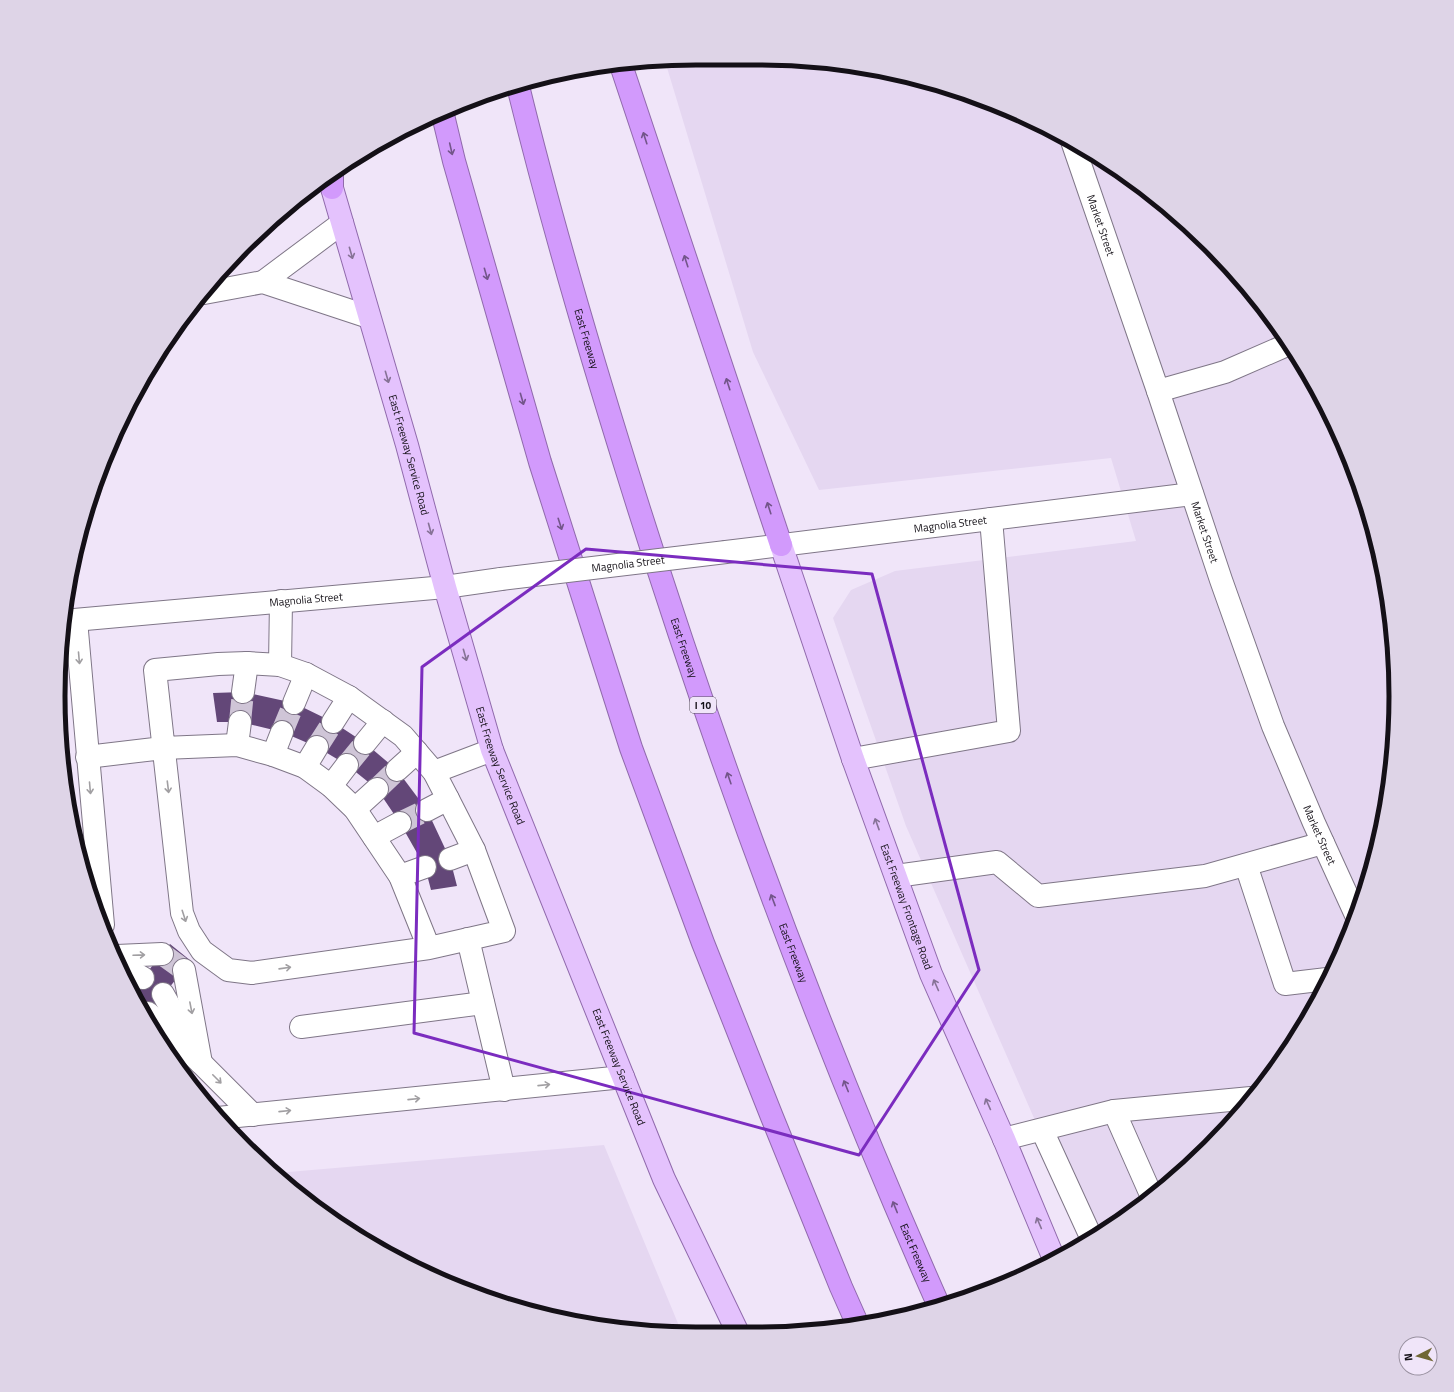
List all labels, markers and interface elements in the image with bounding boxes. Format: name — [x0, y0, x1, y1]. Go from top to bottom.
one-way arrow — [641, 132, 649, 144]
one-way arrow — [448, 142, 456, 155]
street label: Market Street — [1083, 192, 1119, 258]
one-way arrow — [348, 246, 355, 259]
one-way arrow — [682, 255, 690, 267]
one-way arrow — [483, 268, 490, 281]
street label: East Freeway — [570, 307, 604, 372]
one-way arrow — [384, 371, 391, 384]
one-way arrow — [723, 379, 731, 391]
street label: East Freeway Service Road — [385, 393, 433, 517]
one-way arrow — [519, 393, 526, 406]
street label: Market Street — [1187, 499, 1223, 565]
one-way arrow — [764, 502, 772, 514]
street label: Magnolia Street — [913, 512, 988, 537]
one-way arrow — [556, 517, 564, 529]
one-way arrow — [427, 523, 434, 536]
street label: Magnolia Street — [591, 551, 666, 576]
street label: Magnolia Street — [269, 588, 343, 611]
street label: East Freeway — [667, 616, 702, 681]
one-way arrow — [462, 648, 469, 661]
one-way arrow — [75, 651, 83, 664]
road number: I 10 — [690, 697, 716, 713]
street label: East Freeway Service Road — [472, 705, 529, 827]
one-way arrow — [724, 772, 732, 784]
one-way arrow — [164, 780, 171, 793]
one-way arrow — [87, 781, 94, 794]
street label: Market Street — [1299, 802, 1340, 867]
one-way arrow — [872, 818, 880, 830]
street label: East Freeway Frontage Road — [876, 842, 937, 972]
one-way arrow — [769, 894, 777, 906]
one-way arrow — [181, 909, 188, 922]
street label: East Freeway — [775, 921, 812, 985]
one-way arrow — [132, 951, 145, 958]
one-way arrow — [279, 964, 292, 972]
one-way arrow — [931, 979, 939, 991]
one-way arrow — [187, 1001, 195, 1014]
street label: East Freeway Service Road — [588, 1006, 650, 1128]
one-way arrow — [212, 1074, 222, 1084]
one-way arrow — [841, 1081, 849, 1093]
one-way arrow — [537, 1082, 550, 1089]
one-way arrow — [407, 1095, 420, 1102]
one-way arrow — [984, 1098, 992, 1110]
one-way arrow — [278, 1108, 291, 1115]
one-way arrow — [891, 1201, 898, 1213]
one-way arrow — [1035, 1218, 1043, 1230]
street label: East Freeway — [896, 1221, 936, 1285]
north arrow — [1398, 1336, 1438, 1376]
text: N — [1400, 1352, 1416, 1362]

